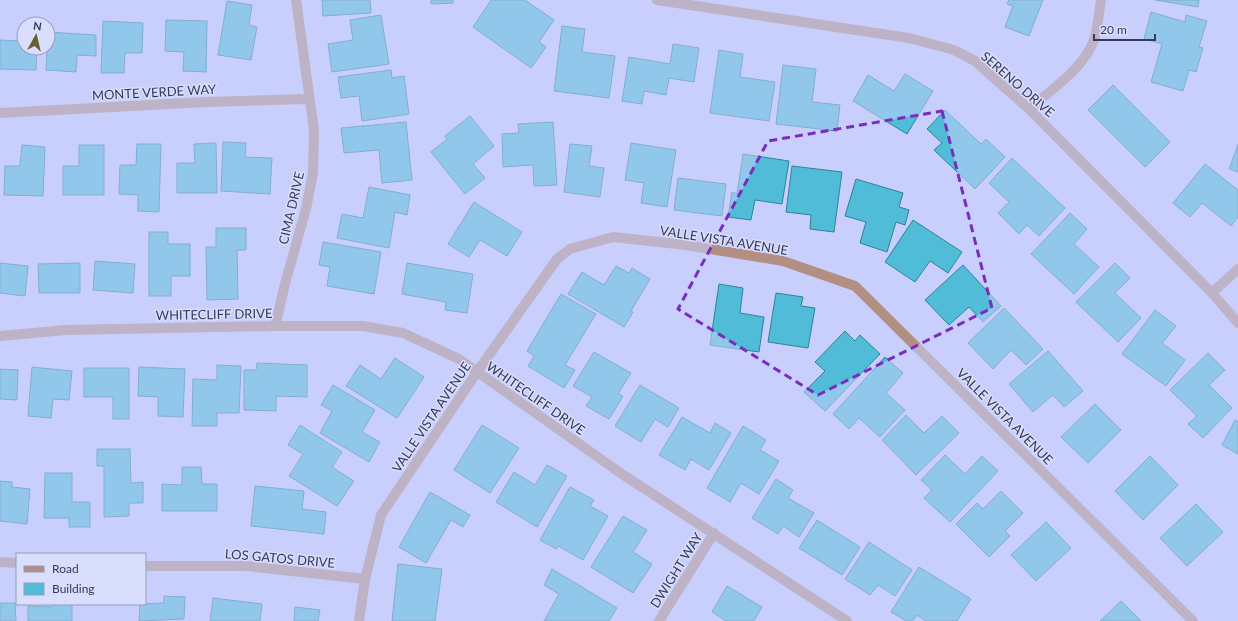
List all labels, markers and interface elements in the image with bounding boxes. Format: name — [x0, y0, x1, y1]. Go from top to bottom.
north arrow — [16, 16, 56, 56]
scale bar — [1094, 16, 1155, 42]
text: N — [32, 19, 43, 33]
text: 20 m — [1100, 22, 1127, 37]
street label: SERENO DRIVE — [978, 48, 1058, 120]
street label: MONTE VERDE WAY — [91, 81, 217, 103]
street label: CIMA DRIVE — [275, 170, 307, 246]
street label: VALLE VISTA AVENUE — [659, 222, 789, 258]
street label: WHITECLIFF DRIVE — [156, 305, 272, 323]
street label: WHITECLIFF DRIVE — [484, 358, 588, 438]
street label: VALLE VISTA AVENUE — [388, 359, 474, 475]
street label: VALLE VISTA AVENUE — [954, 365, 1056, 467]
street label: DWIGHT WAY — [647, 529, 706, 611]
street label: LOS GATOS DRIVE — [224, 545, 336, 571]
legend — [16, 553, 146, 605]
text: Road — [52, 561, 79, 576]
text: Building — [52, 581, 95, 596]

